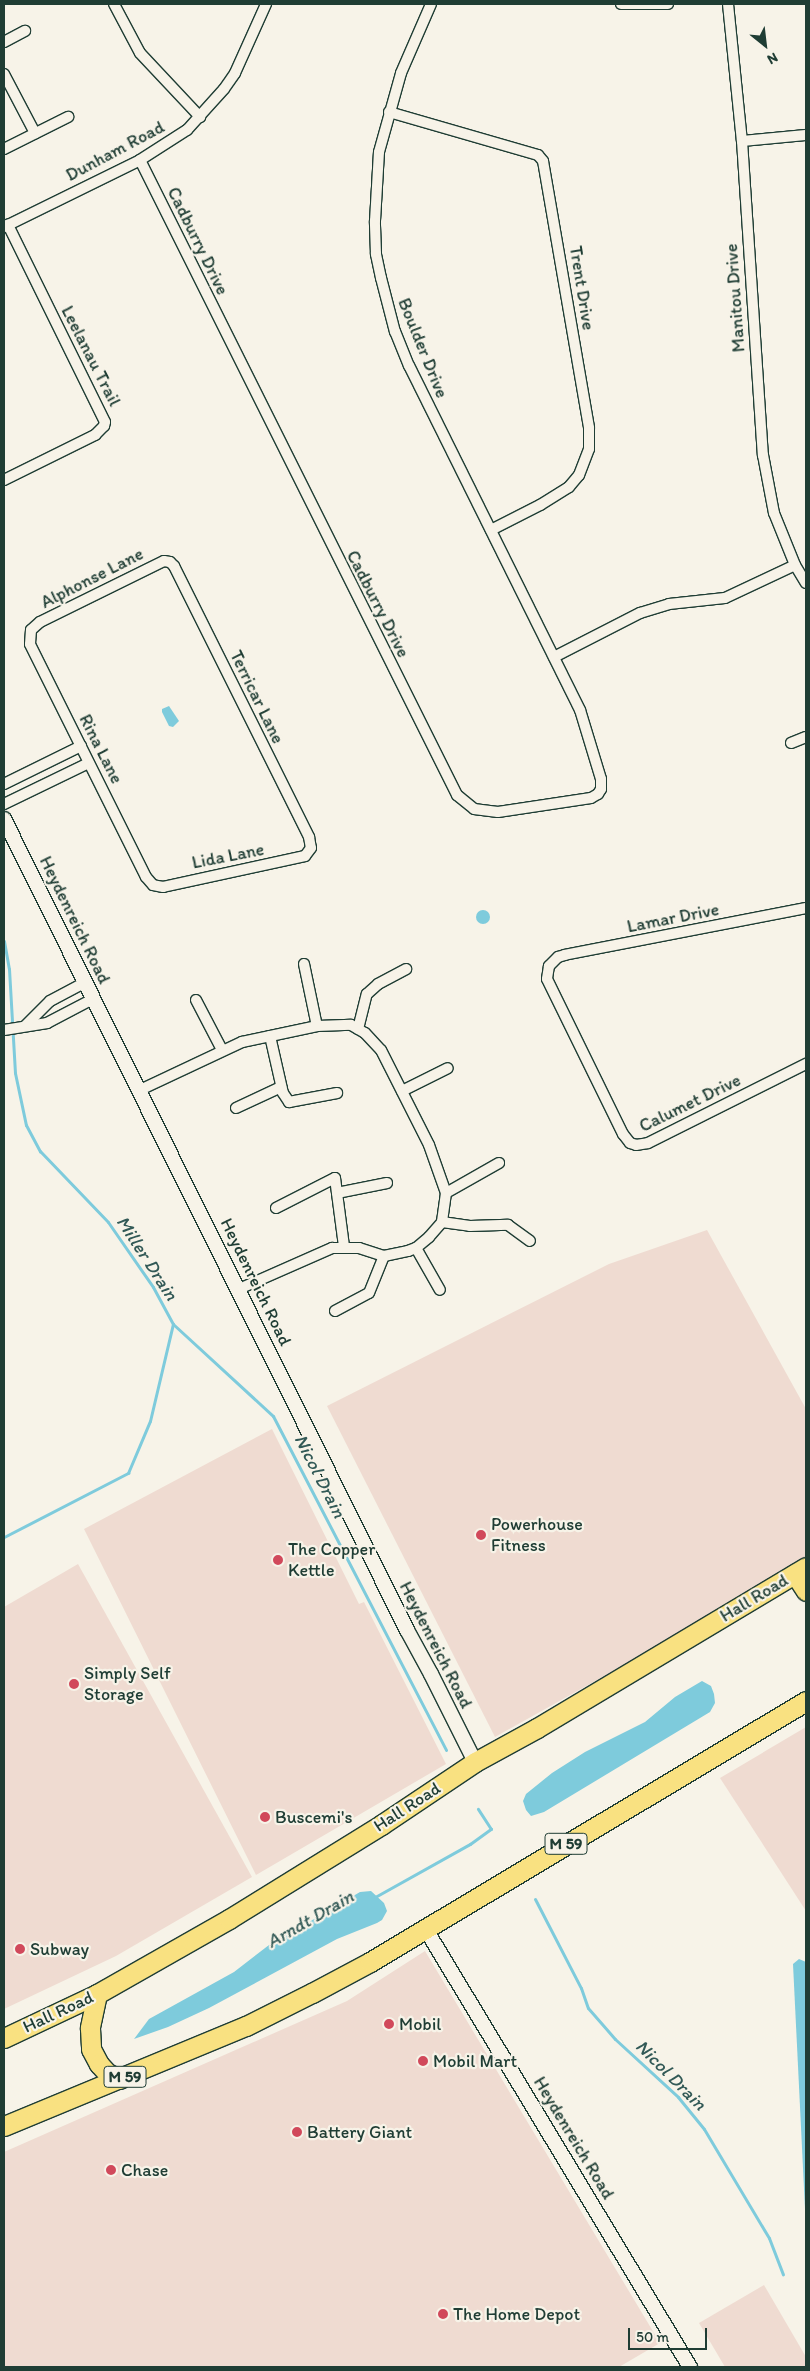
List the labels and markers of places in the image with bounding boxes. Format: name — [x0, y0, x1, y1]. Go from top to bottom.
place label: Powerhouse Fitness — [491, 1514, 583, 1556]
marker: Powerhouse Fitness — [475, 1529, 487, 1541]
place label: The Copper Kettle — [288, 1539, 375, 1582]
marker: The Copper Kettle — [272, 1554, 284, 1566]
place label: Simply Self Storage — [84, 1663, 171, 1706]
marker: Simply Self Storage — [68, 1678, 80, 1690]
place label: Buscemi's — [275, 1806, 352, 1828]
marker: Buscemi's — [259, 1811, 271, 1823]
place label: Subway — [30, 1938, 89, 1960]
marker: Subway — [14, 1943, 26, 1955]
place label: Mobil — [399, 2013, 441, 2035]
marker: Mobil — [383, 2018, 395, 2030]
place label: Mobil Mart — [433, 2050, 517, 2072]
marker: Mobil Mart — [417, 2055, 429, 2067]
place label: Battery Giant — [307, 2121, 412, 2143]
marker: Battery Giant — [291, 2126, 303, 2138]
place label: Chase — [121, 2159, 168, 2181]
marker: Chase — [105, 2164, 117, 2176]
place label: The Home Depot — [453, 2303, 581, 2325]
marker: The Home Depot — [437, 2308, 449, 2320]

